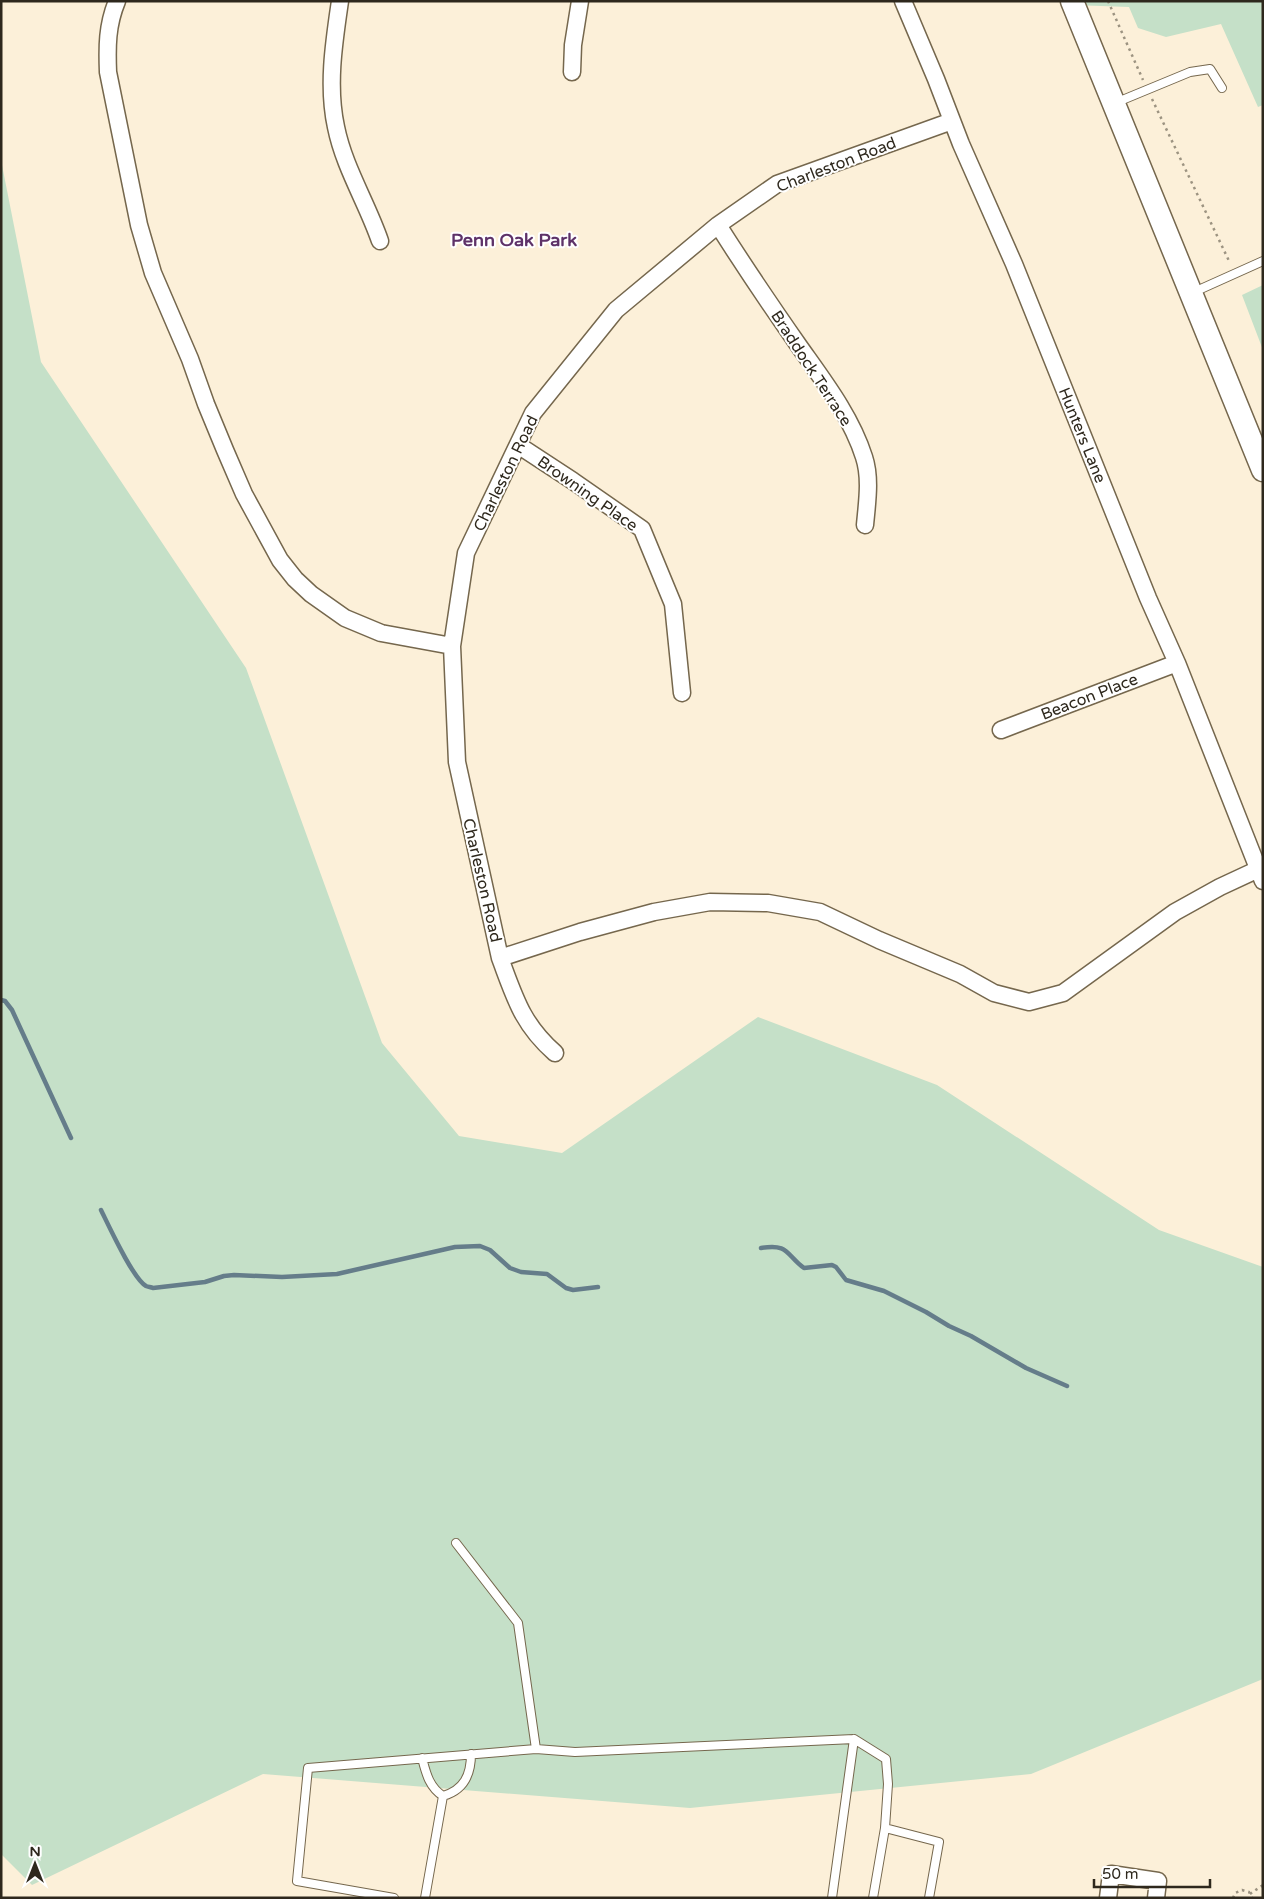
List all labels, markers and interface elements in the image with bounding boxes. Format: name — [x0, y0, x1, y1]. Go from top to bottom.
street label: Charleston Road — [774, 133, 899, 197]
district label: Penn Oak Park — [451, 229, 577, 251]
street label: Braddock Terrace — [766, 307, 856, 430]
street label: Hunters Lane — [1054, 385, 1110, 486]
street label: Charleston Road — [469, 412, 543, 535]
street label: Browning Place — [533, 452, 642, 536]
street label: Beacon Place — [1038, 669, 1141, 725]
street label: Charleston Road — [458, 816, 506, 944]
north arrow — [10, 1839, 60, 1889]
text: N — [29, 1843, 41, 1860]
scale bar — [1094, 1856, 1210, 1888]
text: 50 m — [1102, 1865, 1139, 1883]

